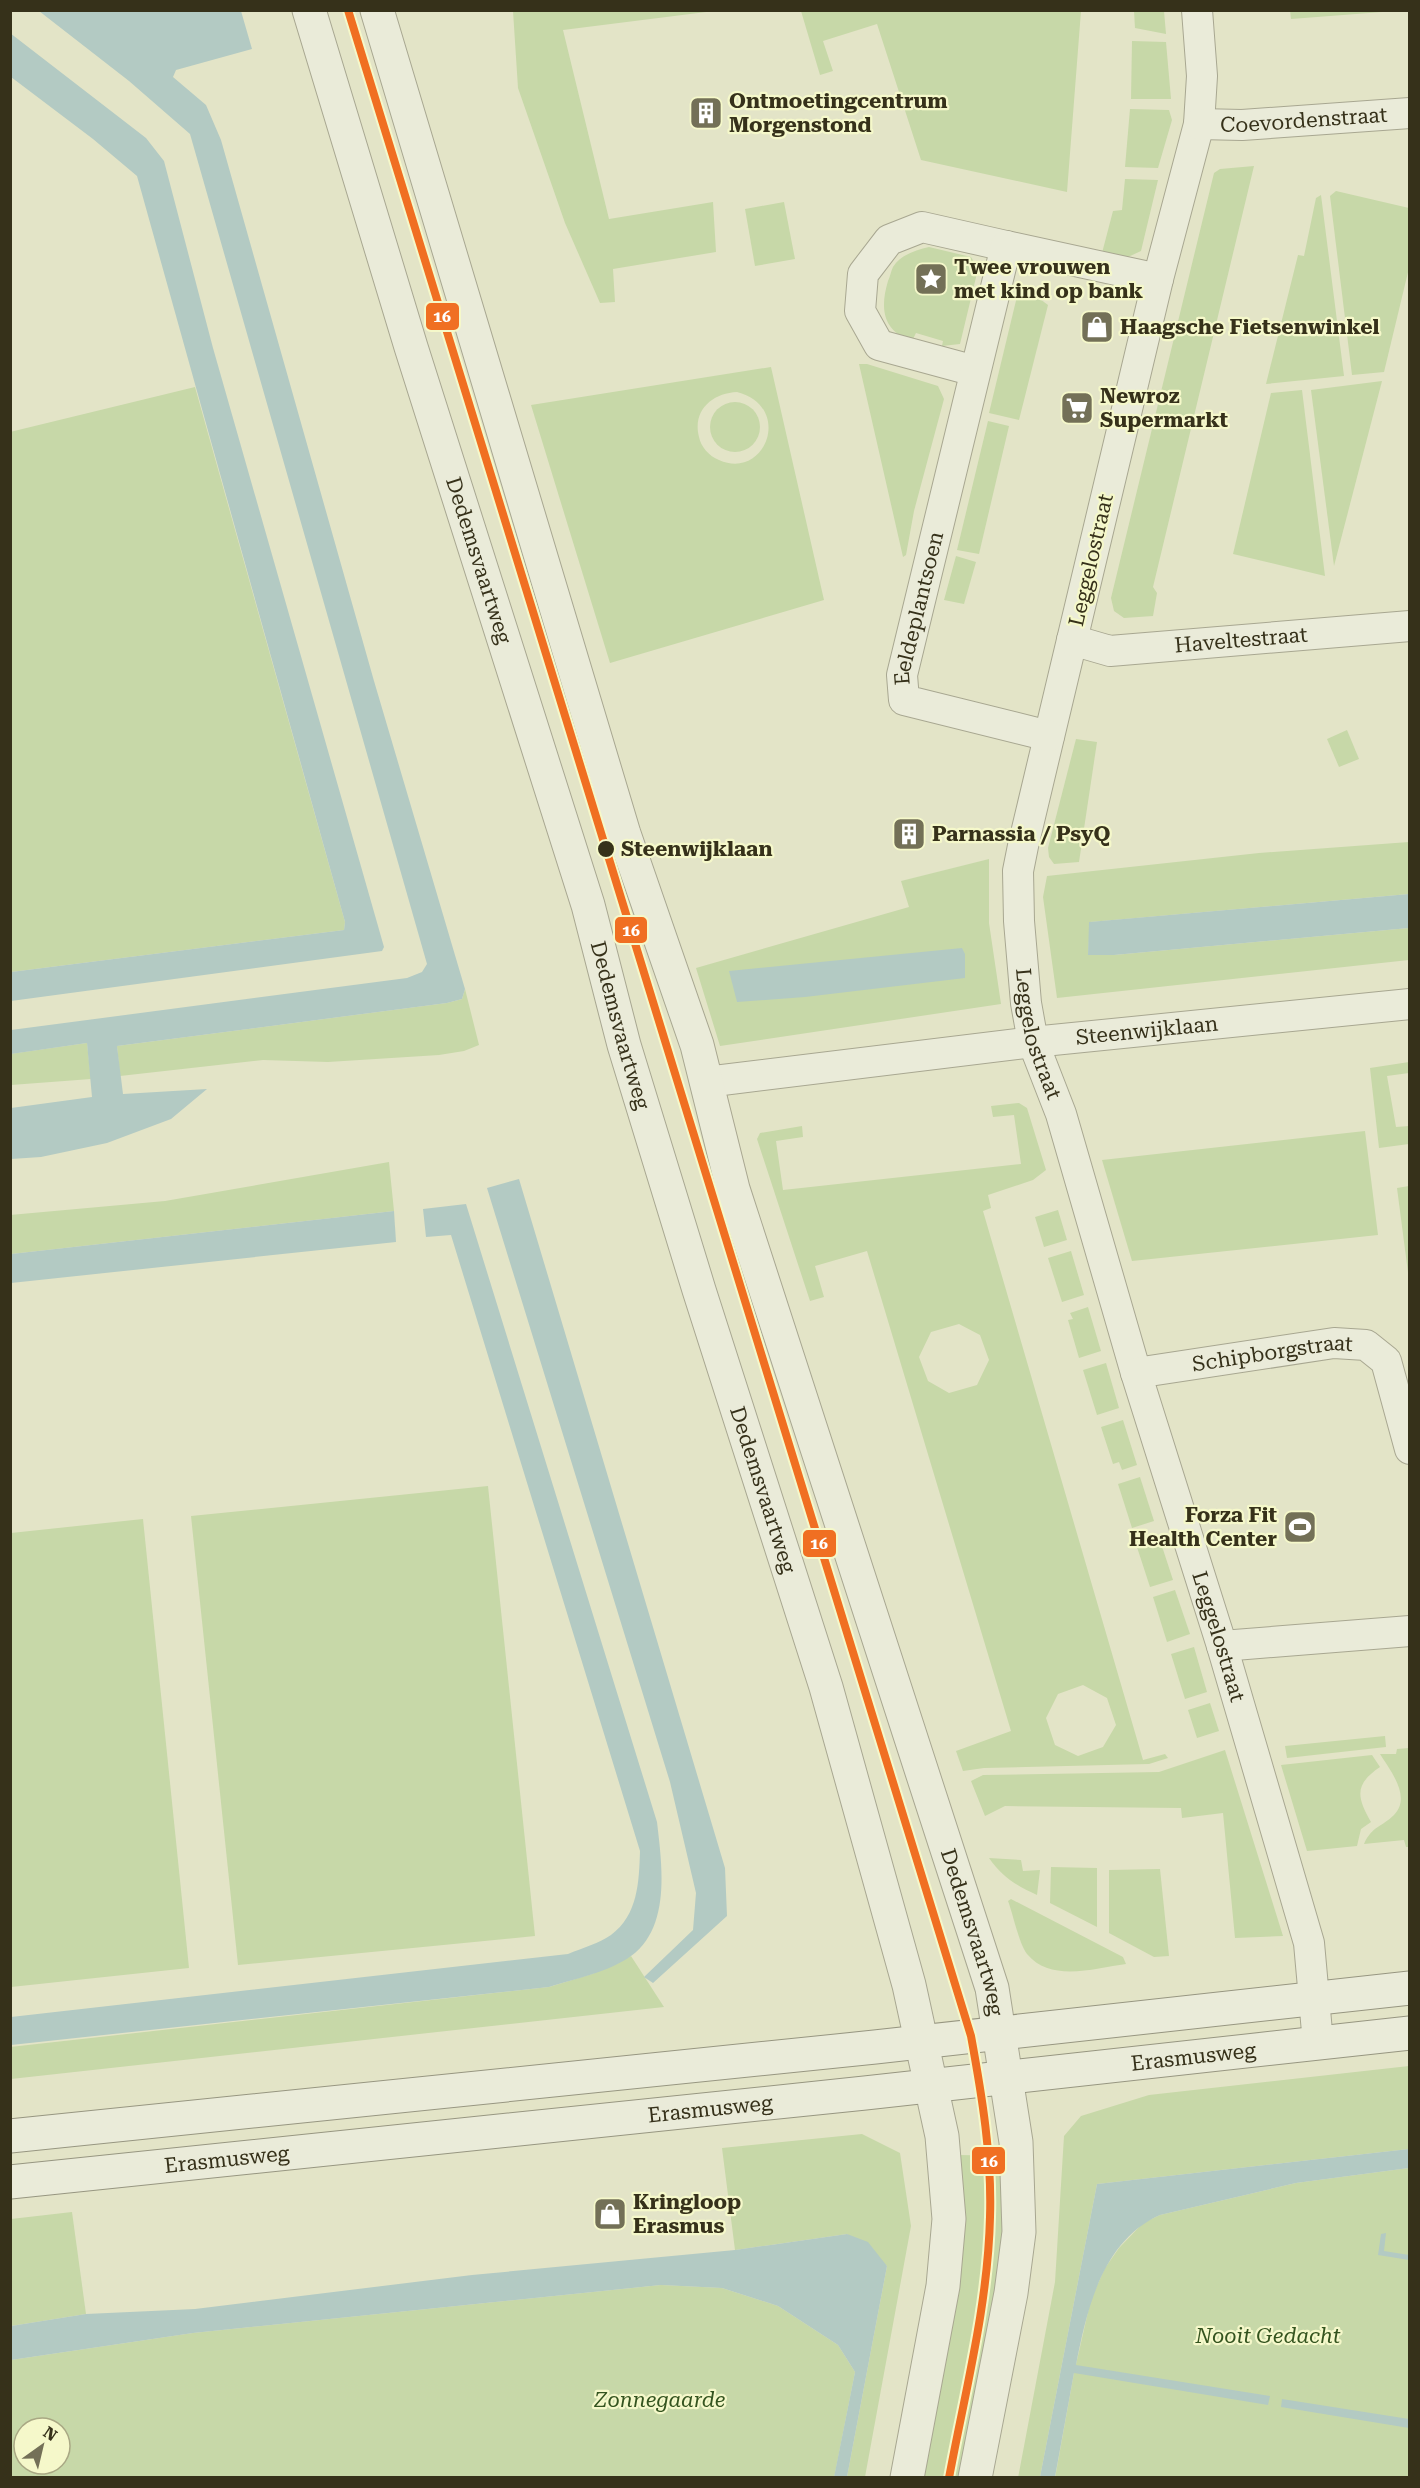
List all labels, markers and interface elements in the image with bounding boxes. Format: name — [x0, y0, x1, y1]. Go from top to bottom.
place label: Ontmoetingcentrum Morgenstond — [729, 89, 948, 137]
building icon: Ontmoetingcentrum Morgenstond — [688, 95, 724, 131]
street label: Coevordenstraat — [1220, 103, 1388, 137]
place label: Twee vrouwen met kind op bank — [954, 255, 1144, 303]
place icon: Twee vrouwen met kind op bank — [913, 261, 949, 297]
line badge: 16 — [425, 302, 460, 331]
text: 16 — [433, 307, 451, 326]
shop icon: Haagsche Fietsenwinkel — [1079, 309, 1115, 345]
place label: Haagsche Fietsenwinkel — [1120, 315, 1379, 339]
place label: Newroz Supermarkt — [1100, 384, 1229, 432]
supermarket icon: Newroz Supermarkt — [1059, 390, 1095, 426]
street label: Dedemsvaartweg — [441, 474, 516, 647]
street label: Leggelostraat — [1064, 491, 1118, 629]
street label: Eeldeplantsoen — [890, 529, 948, 686]
street label: Haveltestraat — [1174, 623, 1309, 658]
building icon: Parnassia / PsyQ — [891, 816, 927, 852]
place label: Parnassia / PsyQ — [932, 822, 1111, 846]
place label: Steenwijklaan — [621, 837, 773, 861]
marker: Steenwijklaan — [596, 839, 616, 859]
line badge: 16 — [614, 916, 648, 944]
text: 16 — [622, 921, 640, 940]
street label: Dedemsvaartweg — [586, 939, 655, 1112]
street label: Leggelostraat — [1011, 967, 1066, 1103]
street label: Steenwijklaan — [1075, 1011, 1220, 1050]
street label: Schipborgstraat — [1190, 1331, 1354, 1376]
street label: Dedemsvaartweg — [725, 1403, 801, 1576]
place label: Forza Fit Health Center — [1129, 1503, 1277, 1551]
sports icon: Forza Fit Health Center — [1282, 1509, 1318, 1545]
line badge: 16 — [802, 1529, 837, 1558]
text: 16 — [810, 1534, 828, 1553]
street label: Leggelostraat — [1187, 1568, 1250, 1705]
street label: Dedemsvaartweg — [936, 1846, 1008, 2018]
street label: Erasmusweg — [1130, 2038, 1257, 2076]
street label: Erasmusweg — [647, 2091, 774, 2128]
street label: Erasmusweg — [163, 2141, 291, 2178]
line badge: 16 — [971, 2146, 1006, 2175]
text: 16 — [980, 2152, 998, 2171]
place label: Kringloop Erasmus — [633, 2190, 741, 2238]
shop icon: Kringloop Erasmus — [592, 2196, 628, 2232]
park label: Nooit Gedacht — [1194, 2324, 1341, 2348]
park label: Zonnegaarde — [594, 2388, 725, 2412]
north arrow — [12, 2416, 72, 2476]
text: N — [40, 2423, 61, 2445]

